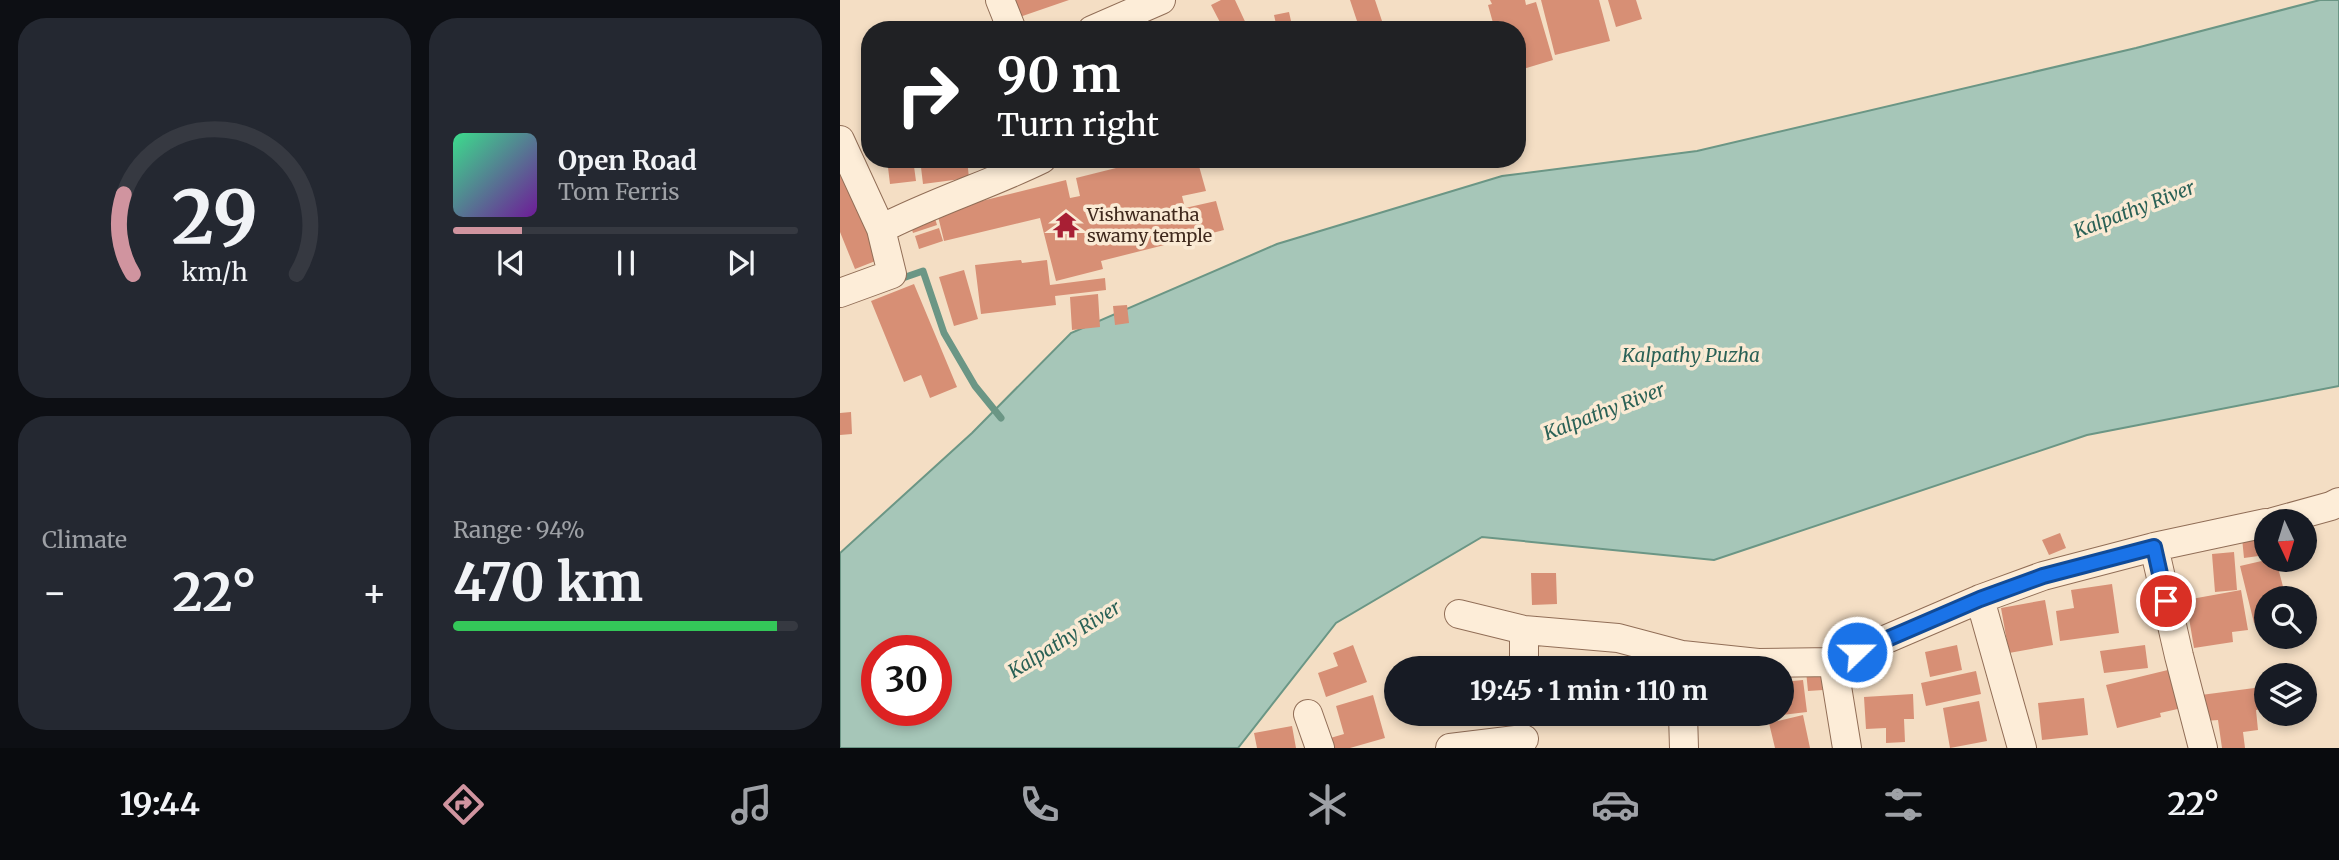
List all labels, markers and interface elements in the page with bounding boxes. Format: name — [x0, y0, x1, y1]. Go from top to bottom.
text: 90 m — [997, 44, 1121, 105]
icon: right — [882, 49, 973, 140]
text: Turn right — [997, 105, 1159, 145]
text: Open Road — [558, 144, 697, 177]
text: 29 — [171, 172, 258, 264]
water label: Kalpathy River — [2069, 175, 2198, 243]
text: Tom Ferris — [558, 177, 680, 206]
place label: Vishwanatha swamy temple — [1086, 203, 1212, 247]
temple icon: Vishwanatha swamy temple — [1051, 210, 1081, 240]
icon: previous — [492, 244, 530, 282]
icon: pause — [607, 244, 645, 282]
icon: next — [722, 244, 760, 282]
text: km/h — [181, 256, 248, 288]
water label: Kalpathy Puzha — [1621, 343, 1760, 367]
water label: Kalpathy River — [1539, 377, 1668, 445]
north arrow — [2254, 509, 2317, 572]
map controls — [2254, 509, 2317, 726]
text: Range · 94% — [453, 515, 585, 544]
text: Climate — [42, 525, 127, 554]
text: 470 km — [453, 550, 643, 615]
text: 22° — [172, 560, 257, 625]
text: − — [42, 569, 67, 616]
text: + — [362, 569, 387, 616]
pin — [2136, 571, 2196, 631]
icon: arrive — [2147, 582, 2185, 620]
button: search — [2254, 586, 2317, 649]
water label: Kalpathy River — [1003, 595, 1125, 684]
position arrow — [1820, 615, 1894, 689]
speed limit sign: 30 — [861, 635, 952, 726]
button: layers — [2254, 663, 2317, 726]
text: 19:45 · 1 min · 110 m — [1470, 674, 1708, 707]
icon: directions — [439, 780, 488, 829]
icon: music — [727, 780, 776, 829]
icon: phone — [1015, 780, 1064, 829]
icon: climate — [1303, 780, 1352, 829]
icon: car — [1591, 780, 1640, 829]
icon: filters — [1879, 780, 1928, 829]
text: 19:44 — [120, 784, 200, 824]
text: 22° — [2168, 784, 2219, 824]

